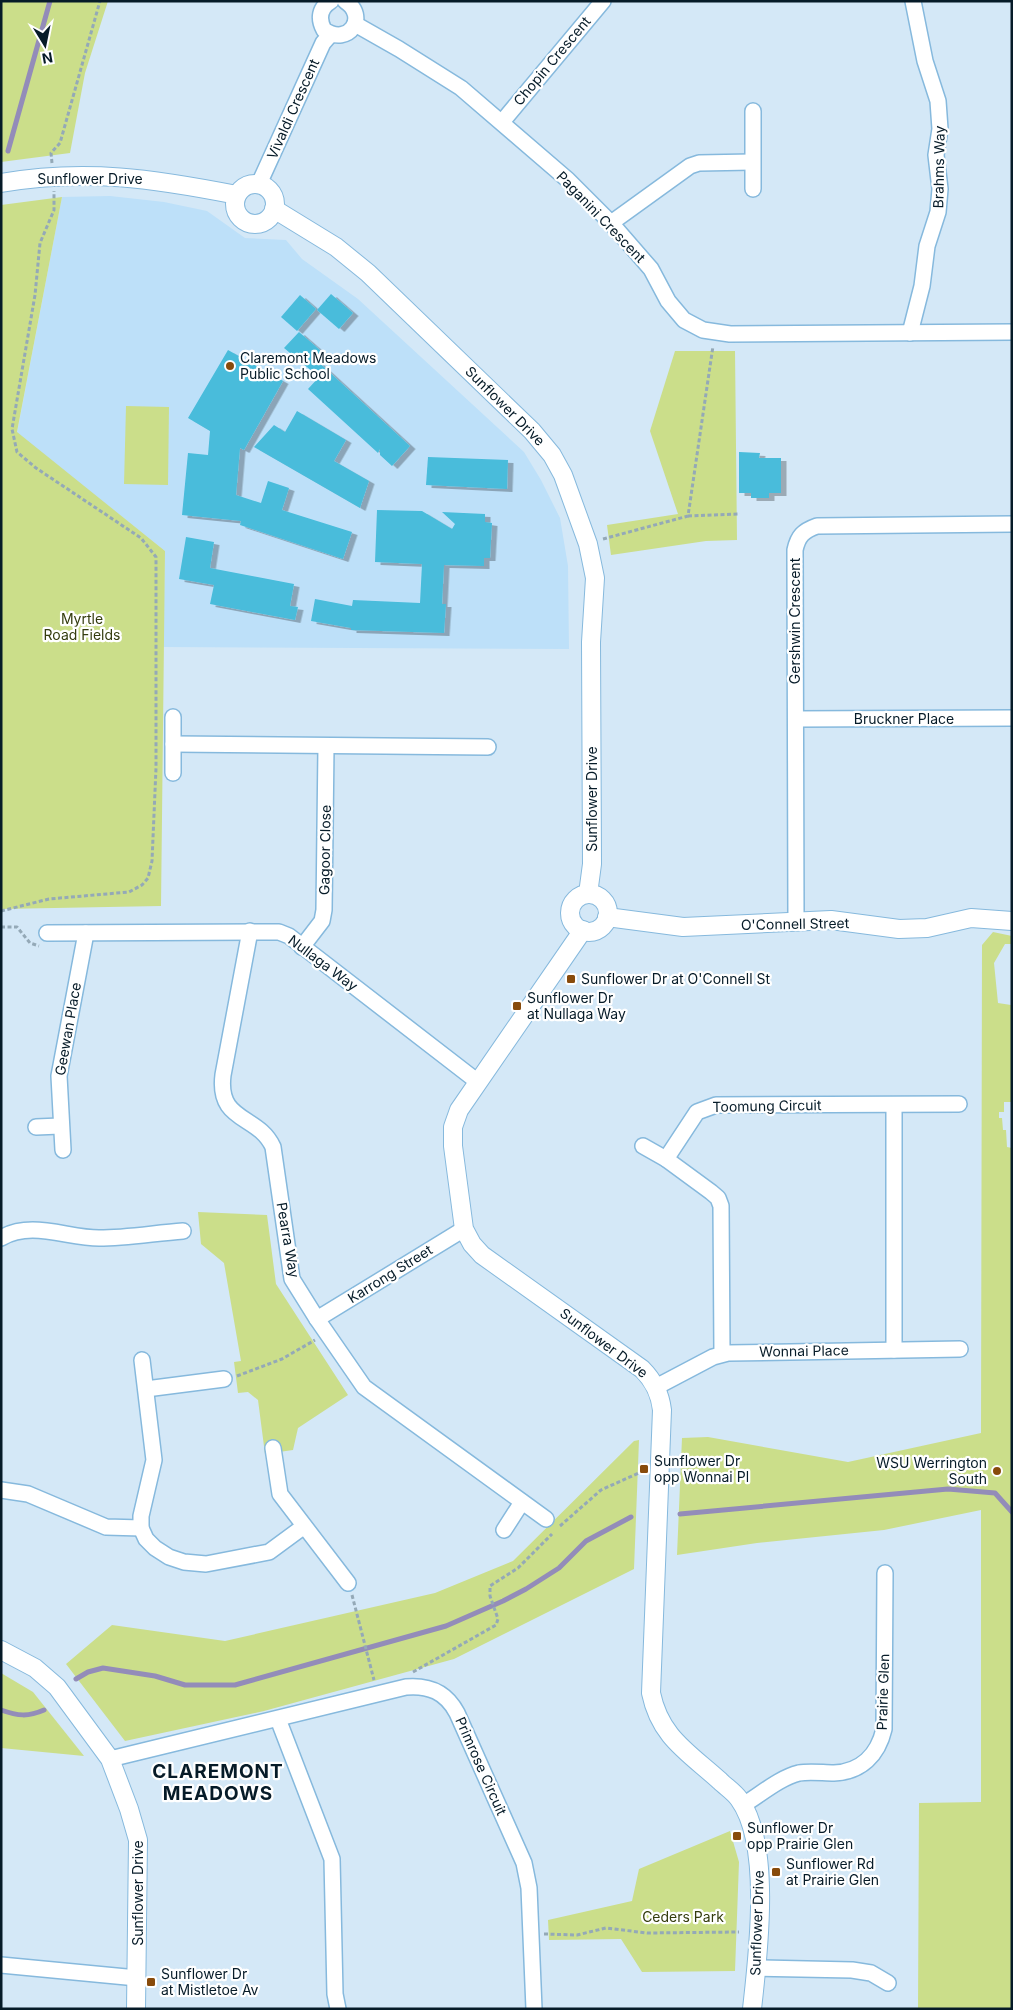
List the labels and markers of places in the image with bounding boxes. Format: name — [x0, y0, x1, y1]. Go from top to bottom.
place label: Claremont Meadows Public School — [240, 349, 377, 382]
marker: Claremont Meadows Public School — [224, 360, 236, 372]
place label: Sunflower Dr at O'Connell St — [581, 970, 770, 987]
marker: Sunflower Dr at O'Connell St — [565, 973, 577, 985]
place label: Sunflower Dr at Nullaga Way — [527, 989, 626, 1022]
marker: Sunflower Dr at Nullaga Way — [511, 1000, 523, 1012]
place label: Sunflower Dr opp Wonnai Pl — [654, 1452, 749, 1485]
place label: WSU Werrington South — [876, 1454, 987, 1487]
marker: Sunflower Dr opp Wonnai Pl — [638, 1463, 650, 1475]
marker: WSU Werrington South — [991, 1465, 1003, 1477]
place label: Sunflower Dr opp Prairie Glen — [747, 1819, 853, 1852]
marker: Sunflower Dr opp Prairie Glen — [731, 1830, 743, 1842]
place label: Sunflower Rd at Prairie Glen — [786, 1855, 879, 1888]
marker: Sunflower Rd at Prairie Glen — [770, 1866, 782, 1878]
place label: Sunflower Dr at Mistletoe Av — [161, 1965, 259, 1998]
marker: Sunflower Dr at Mistletoe Av — [145, 1976, 157, 1988]

